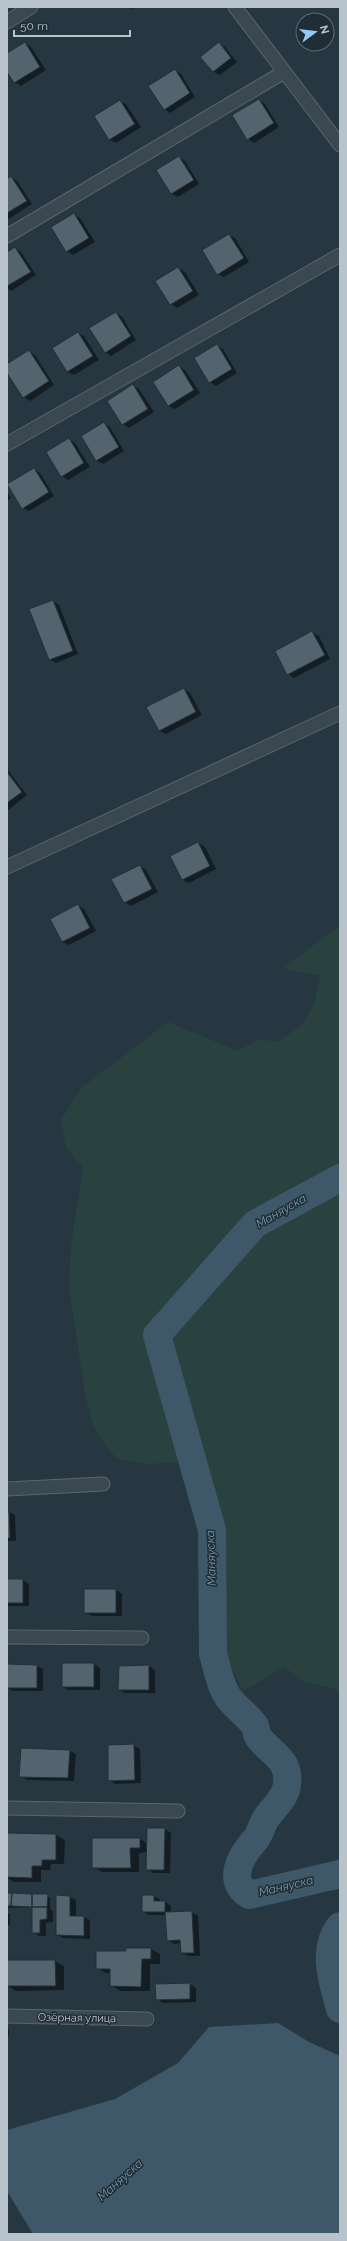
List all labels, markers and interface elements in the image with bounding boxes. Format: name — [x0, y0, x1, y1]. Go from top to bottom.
scale bar — [14, 12, 130, 38]
north arrow — [295, 12, 335, 52]
text: 50 m — [20, 19, 48, 33]
text: N — [317, 24, 332, 35]
water label: Маняуска — [253, 1191, 309, 1231]
water label: Маняуска — [203, 1530, 219, 1586]
water label: Маняуска — [257, 1873, 315, 1899]
street label: Озёрная улица — [38, 2011, 116, 2025]
water label: Маняуска — [95, 2156, 145, 2204]

